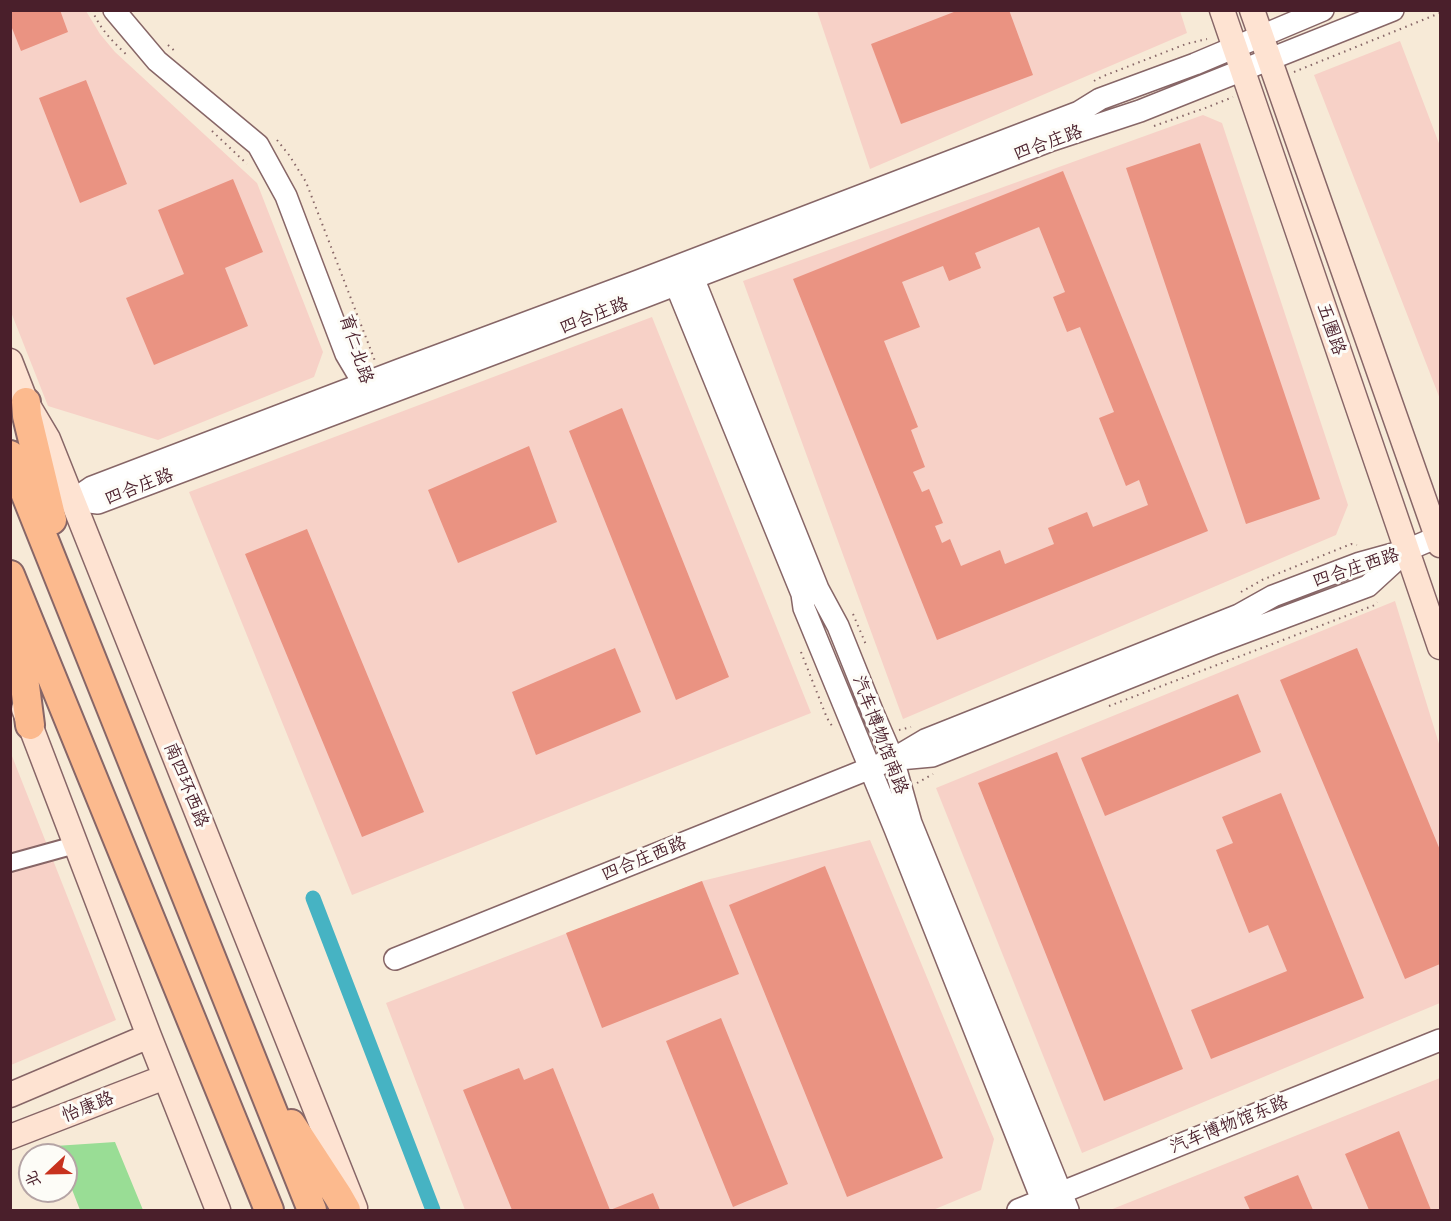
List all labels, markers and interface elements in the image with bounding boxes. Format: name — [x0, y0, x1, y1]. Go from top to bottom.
street label: 四合庄路 — [1010, 121, 1086, 165]
street label: 四合庄路 — [557, 293, 631, 339]
street label: 五圈路 — [1312, 300, 1350, 358]
street label: 育仁北路 — [335, 311, 377, 387]
street label: 四合庄路 — [102, 464, 176, 510]
street label: 四合庄西路 — [1310, 544, 1402, 592]
street label: 汽车博物馆南路 — [847, 672, 913, 798]
street label: 南四环西路 — [159, 739, 213, 831]
street label: 四合庄西路 — [598, 832, 690, 886]
street label: 怡康路 — [59, 1087, 117, 1127]
street label: 汽车博物馆东路 — [1167, 1091, 1291, 1159]
north arrow — [18, 1143, 78, 1203]
text: 北 — [22, 1168, 45, 1190]

